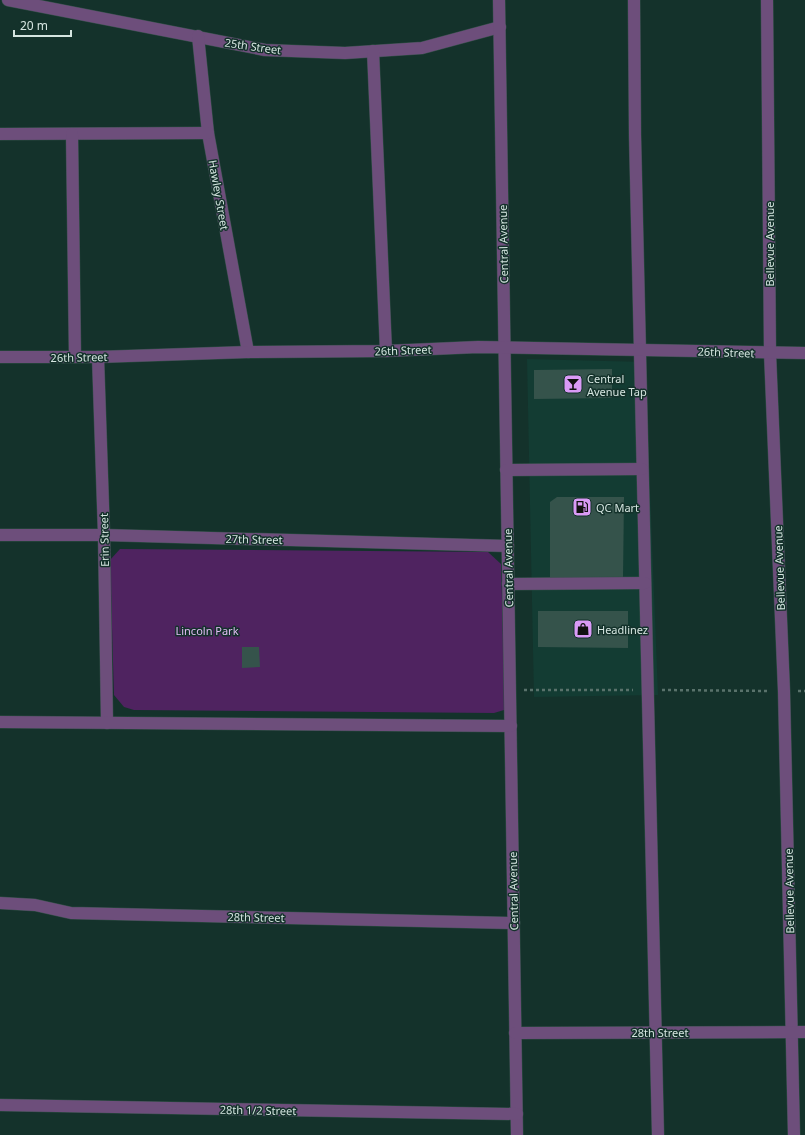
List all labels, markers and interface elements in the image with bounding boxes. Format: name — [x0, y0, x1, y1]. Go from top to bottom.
scale bar — [14, 12, 71, 38]
text: 20 m — [20, 17, 48, 34]
street label: 25th Street — [224, 35, 282, 57]
street label: Hawley Street — [205, 159, 233, 231]
street label: Bellevue Avenue — [762, 201, 777, 287]
street label: Central Avenue — [495, 205, 511, 283]
street label: 26th Street — [374, 342, 432, 358]
street label: 26th Street — [697, 344, 755, 360]
street label: 26th Street — [50, 349, 108, 365]
place label: Central Avenue Tap — [587, 371, 647, 399]
bar icon: Central Avenue Tap — [562, 373, 584, 395]
fuel station icon: QC Mart — [571, 496, 593, 518]
place label: QC Mart — [596, 500, 639, 515]
street label: Erin Street — [96, 513, 112, 567]
street label: Bellevue Avenue — [770, 525, 788, 611]
street label: Central Avenue — [500, 529, 516, 607]
street label: 27th Street — [225, 531, 283, 547]
shop icon: Headlinez — [572, 618, 594, 640]
place label: Headlinez — [597, 622, 648, 637]
park label: Lincoln Park — [175, 623, 239, 638]
street label: Bellevue Avenue — [781, 848, 797, 934]
street label: Central Avenue — [505, 852, 521, 930]
street label: 28th Street — [227, 909, 285, 925]
street label: 28th Street — [632, 1025, 688, 1040]
street label: 28th 1/2 Street — [220, 1102, 296, 1118]

